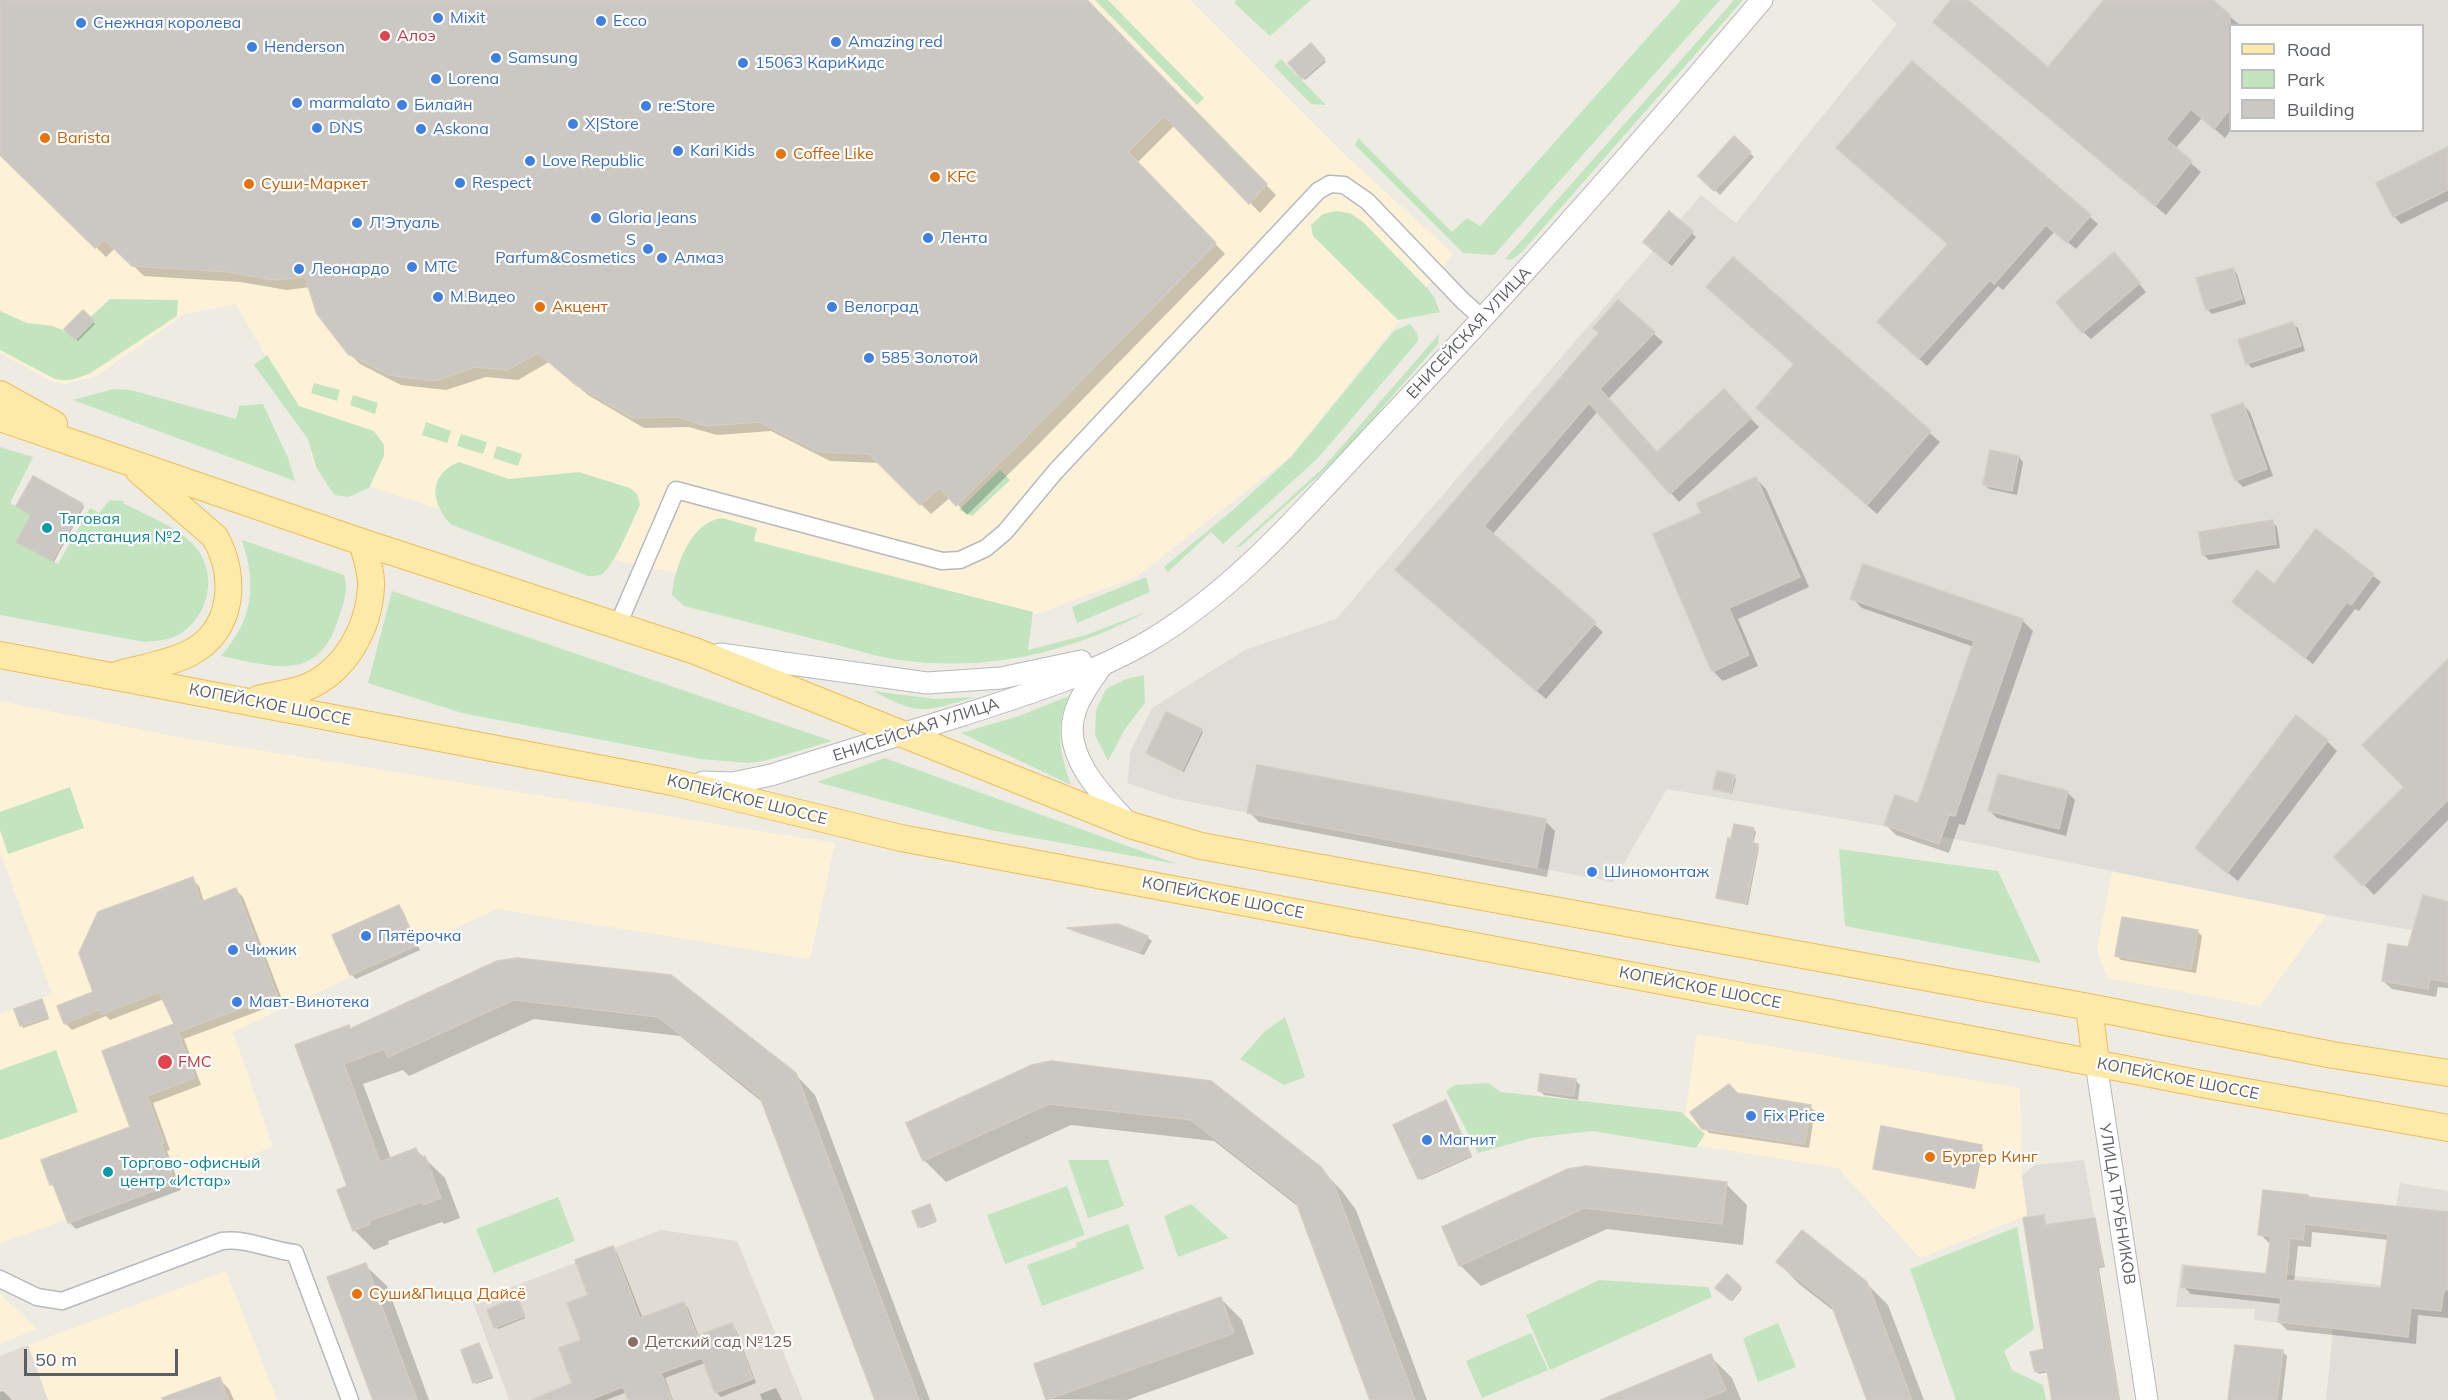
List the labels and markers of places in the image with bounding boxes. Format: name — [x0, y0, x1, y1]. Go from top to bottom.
place label: Mixit — [450, 8, 486, 28]
marker: Mixit — [431, 11, 445, 25]
place label: Ecco — [613, 11, 647, 31]
place label: Снежная королева — [93, 13, 241, 33]
marker: Ecco — [594, 14, 608, 28]
marker: Снежная королева — [74, 16, 88, 30]
place label: Алоэ — [397, 26, 436, 46]
marker: Алоэ — [378, 29, 392, 43]
place label: Amazing red — [848, 32, 943, 52]
marker: Amazing red — [829, 35, 843, 49]
place label: Henderson — [264, 37, 345, 57]
marker: Henderson — [245, 40, 259, 54]
place label: Samsung — [508, 48, 578, 68]
marker: Samsung — [489, 51, 503, 65]
place label: 15063 КариКидс — [755, 53, 885, 73]
marker: 15063 КариКидс — [736, 56, 750, 70]
place label: Lorena — [448, 69, 499, 89]
marker: Lorena — [429, 72, 443, 86]
place label: marmalato — [309, 93, 390, 113]
place label: Билайн — [414, 95, 473, 115]
marker: marmalato — [290, 96, 304, 110]
place label: re:Store — [658, 96, 715, 116]
marker: Билайн — [395, 98, 409, 112]
marker: re:Store — [639, 99, 653, 113]
place label: X|Store — [585, 114, 639, 134]
marker: X|Store — [566, 117, 580, 131]
place label: DNS — [329, 118, 363, 138]
place label: Askona — [433, 119, 489, 139]
marker: DNS — [310, 121, 324, 135]
marker: Askona — [414, 122, 428, 136]
place label: Barista — [57, 128, 110, 148]
marker: Barista — [38, 131, 52, 145]
place label: Kari Kids — [690, 141, 755, 161]
marker: Kari Kids — [671, 144, 685, 158]
place label: Coffee Like — [793, 144, 874, 164]
marker: Coffee Like — [774, 147, 788, 161]
place label: Love Republic — [542, 151, 644, 171]
marker: Love Republic — [523, 154, 537, 168]
place label: KFC — [947, 167, 977, 187]
marker: KFC — [928, 170, 942, 184]
place label: Respect — [472, 173, 531, 193]
place label: Суши-Маркет — [261, 174, 368, 194]
marker: Respect — [453, 176, 467, 190]
marker: Суши-Маркет — [242, 177, 256, 191]
place label: Gloria Jeans — [608, 208, 697, 228]
marker: Gloria Jeans — [589, 211, 603, 225]
place label: Л'Этуаль — [369, 213, 440, 233]
marker: Л'Этуаль — [350, 216, 364, 230]
place label: Лента — [940, 228, 988, 248]
place label: S Parfum&Cosmetics — [495, 230, 636, 268]
marker: Лента — [921, 231, 935, 245]
marker: S Parfum&Cosmetics — [641, 242, 655, 256]
place label: Алмаз — [674, 248, 724, 268]
marker: Алмаз — [655, 251, 669, 265]
place label: МТС — [424, 257, 458, 277]
place label: Леонардо — [311, 259, 389, 279]
marker: МТС — [405, 260, 419, 274]
marker: Леонардо — [292, 262, 306, 276]
place label: М.Видео — [450, 287, 516, 307]
marker: М.Видео — [431, 290, 445, 304]
place label: Акцент — [552, 297, 608, 317]
place label: Велоград — [844, 297, 919, 317]
marker: Акцент — [533, 300, 547, 314]
marker: Велоград — [825, 300, 839, 314]
place label: 585 Золотой — [881, 348, 978, 368]
marker: 585 Золотой — [862, 351, 876, 365]
place label: Тяговая подстанция №2 — [59, 509, 181, 547]
marker: Тяговая подстанция №2 — [40, 521, 54, 535]
place label: Шиномонтаж — [1604, 862, 1709, 882]
marker: Шиномонтаж — [1585, 865, 1599, 879]
place label: Пятёрочка — [378, 926, 462, 946]
marker: Пятёрочка — [359, 929, 373, 943]
place label: Чижик — [245, 940, 297, 960]
marker: Чижик — [226, 943, 240, 957]
place label: Мавт-Винотека — [249, 992, 369, 1012]
marker: Мавт-Винотека — [230, 995, 244, 1009]
place label: FMC — [178, 1052, 212, 1072]
marker: FMC — [156, 1053, 174, 1071]
place label: Fix Price — [1763, 1106, 1825, 1126]
marker: Fix Price — [1744, 1109, 1758, 1123]
place label: Магнит — [1439, 1130, 1496, 1150]
marker: Магнит — [1420, 1133, 1434, 1147]
place label: Бургер Кинг — [1942, 1147, 2038, 1167]
marker: Бургер Кинг — [1923, 1150, 1937, 1164]
place label: Торгово-офисный центр «Истар» — [120, 1153, 260, 1191]
marker: Торгово-офисный центр «Истар» — [101, 1165, 115, 1179]
place label: Суши&Пицца Дайсё — [369, 1284, 526, 1304]
marker: Суши&Пицца Дайсё — [350, 1287, 364, 1301]
place label: Детский сад №125 — [645, 1332, 792, 1352]
marker: Детский сад №125 — [626, 1335, 640, 1349]

